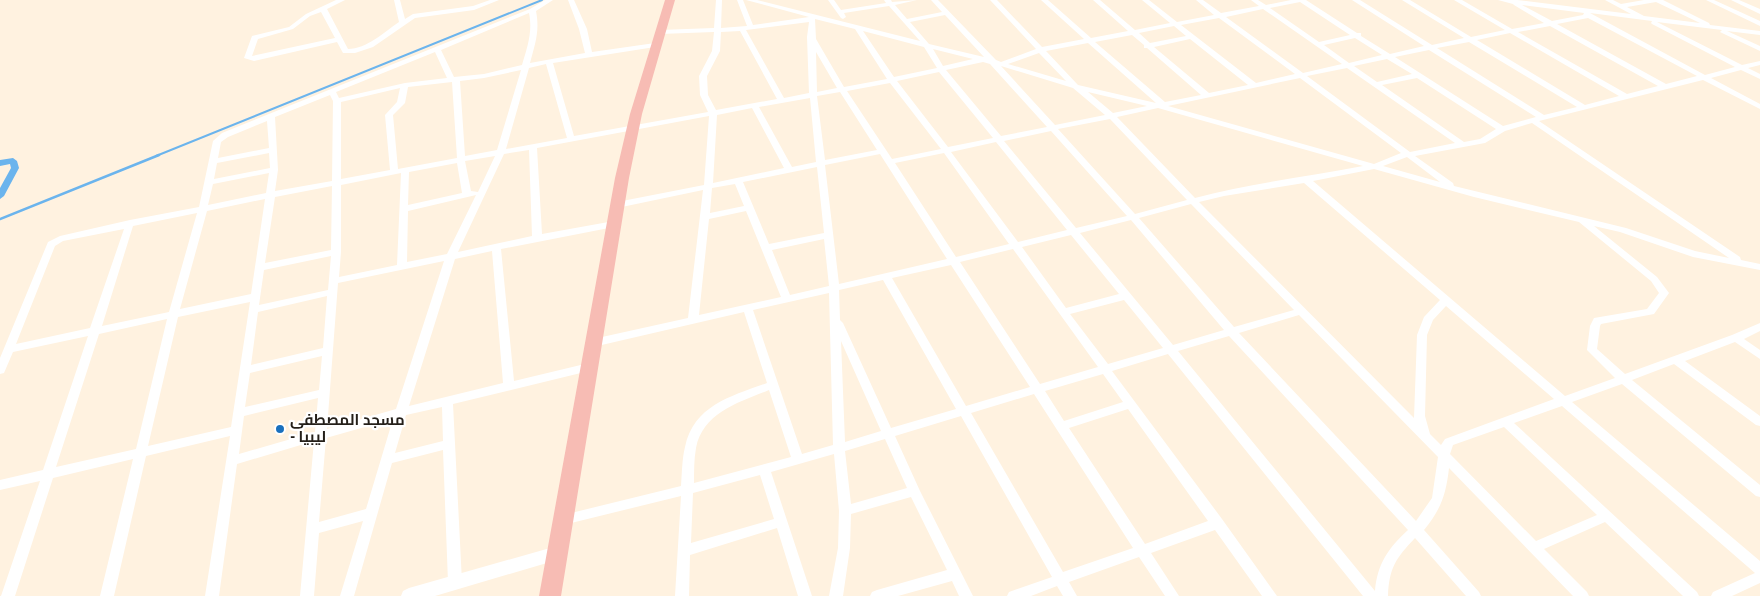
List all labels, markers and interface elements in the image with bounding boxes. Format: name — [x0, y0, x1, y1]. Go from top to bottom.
place label: مسجد المصطفى - ليبيا — [290, 410, 405, 446]
marker: مسجد المصطفى - ليبيا — [274, 423, 286, 435]

